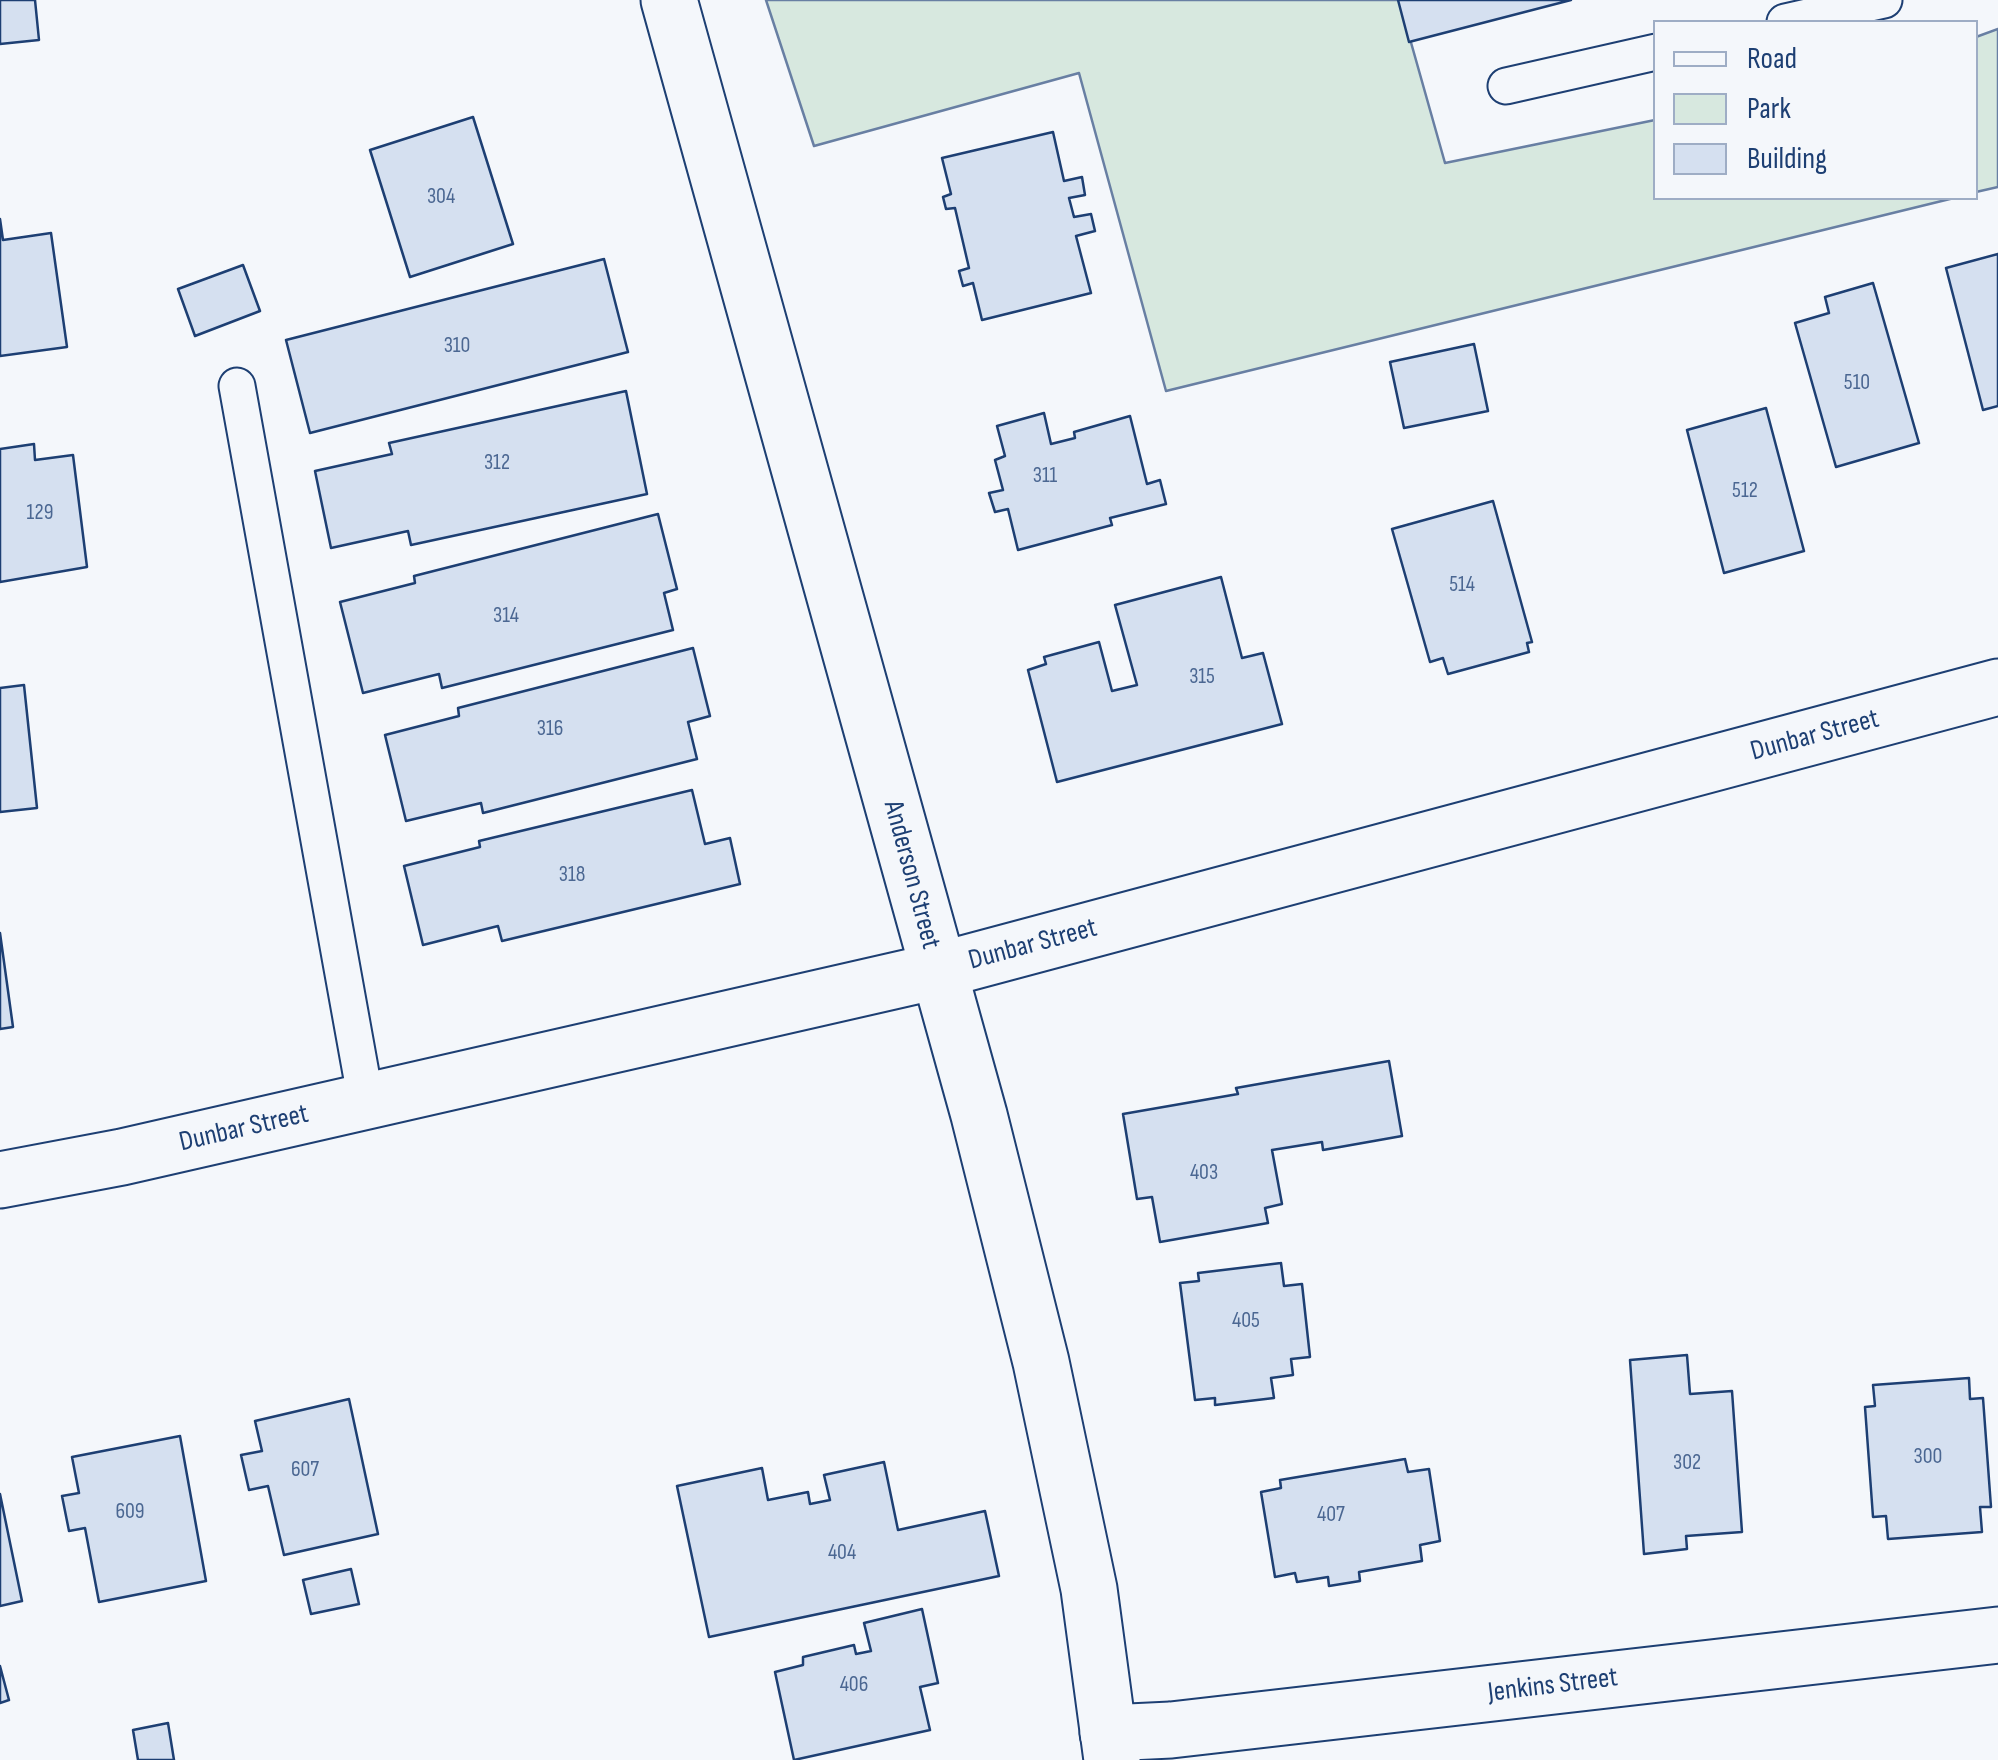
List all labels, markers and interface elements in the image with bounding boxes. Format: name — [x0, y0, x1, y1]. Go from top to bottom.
legend — [1653, 20, 1978, 200]
text: Road — [1747, 41, 1797, 77]
text: Park — [1747, 91, 1791, 127]
text: Building — [1747, 141, 1827, 177]
house number: 304 — [427, 184, 455, 210]
house number: 310 — [444, 333, 470, 359]
house number: 510 — [1844, 370, 1870, 396]
house number: 312 — [484, 450, 510, 476]
house number: 311 — [1033, 463, 1057, 489]
house number: 512 — [1732, 478, 1758, 504]
house number: 129 — [27, 500, 53, 526]
house number: 514 — [1449, 572, 1475, 598]
house number: 314 — [493, 603, 519, 629]
house number: 315 — [1189, 664, 1215, 690]
street label: Dunbar Street — [1747, 703, 1883, 769]
house number: 316 — [537, 716, 563, 742]
street label: Anderson Street — [875, 797, 947, 953]
house number: 318 — [559, 862, 585, 888]
street label: Dunbar Street — [965, 912, 1101, 978]
street label: Dunbar Street — [176, 1098, 312, 1160]
house number: 403 — [1190, 1160, 1218, 1186]
house number: 405 — [1232, 1308, 1260, 1334]
house number: 300 — [1914, 1444, 1942, 1470]
house number: 302 — [1673, 1450, 1701, 1476]
house number: 607 — [291, 1457, 319, 1483]
house number: 609 — [115, 1499, 145, 1525]
house number: 407 — [1317, 1502, 1345, 1528]
house number: 404 — [828, 1540, 856, 1566]
street label: Jenkins Street — [1486, 1661, 1620, 1711]
house number: 406 — [840, 1672, 868, 1698]

